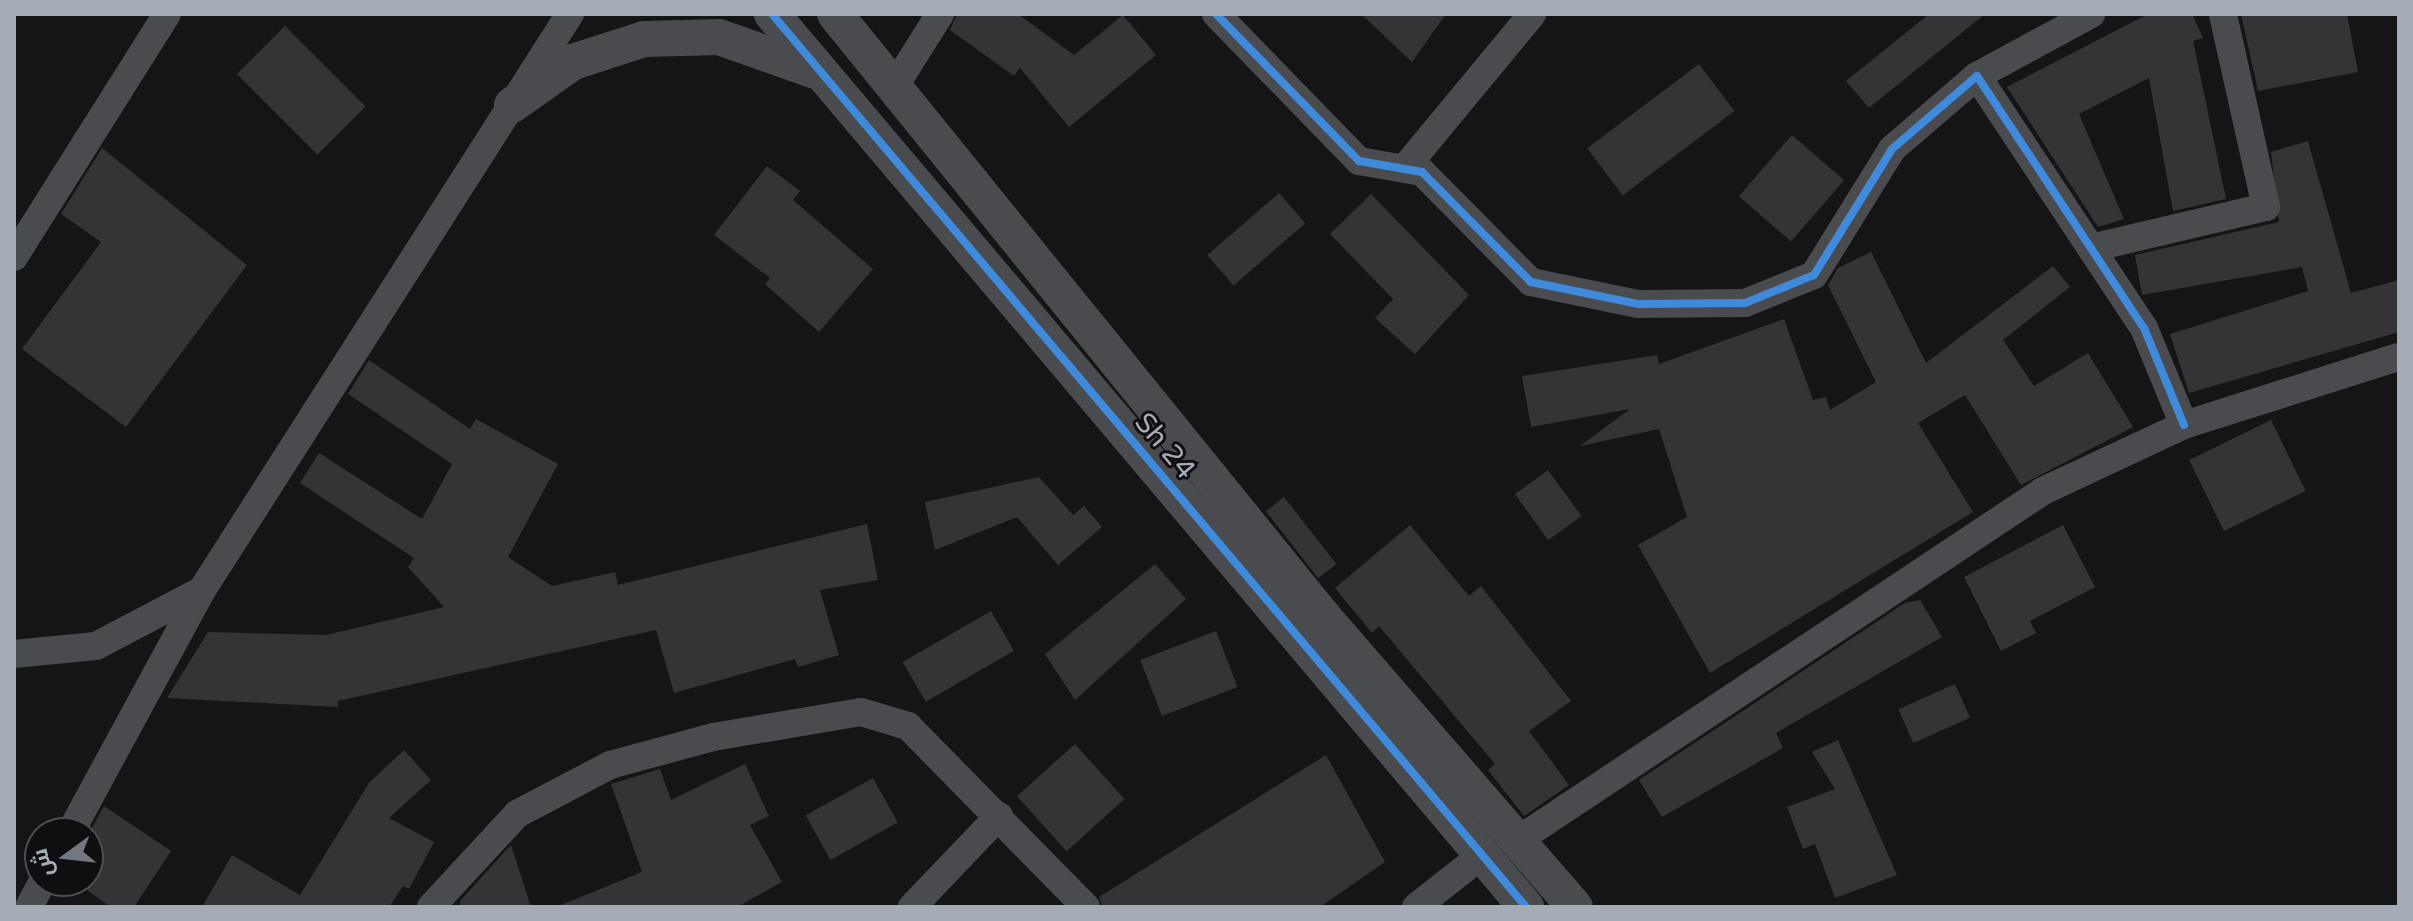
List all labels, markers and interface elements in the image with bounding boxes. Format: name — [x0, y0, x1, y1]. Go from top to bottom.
street label: Sh 24 — [1128, 406, 1202, 486]
north arrow — [24, 817, 104, 897]
text: ش — [27, 846, 59, 880]

